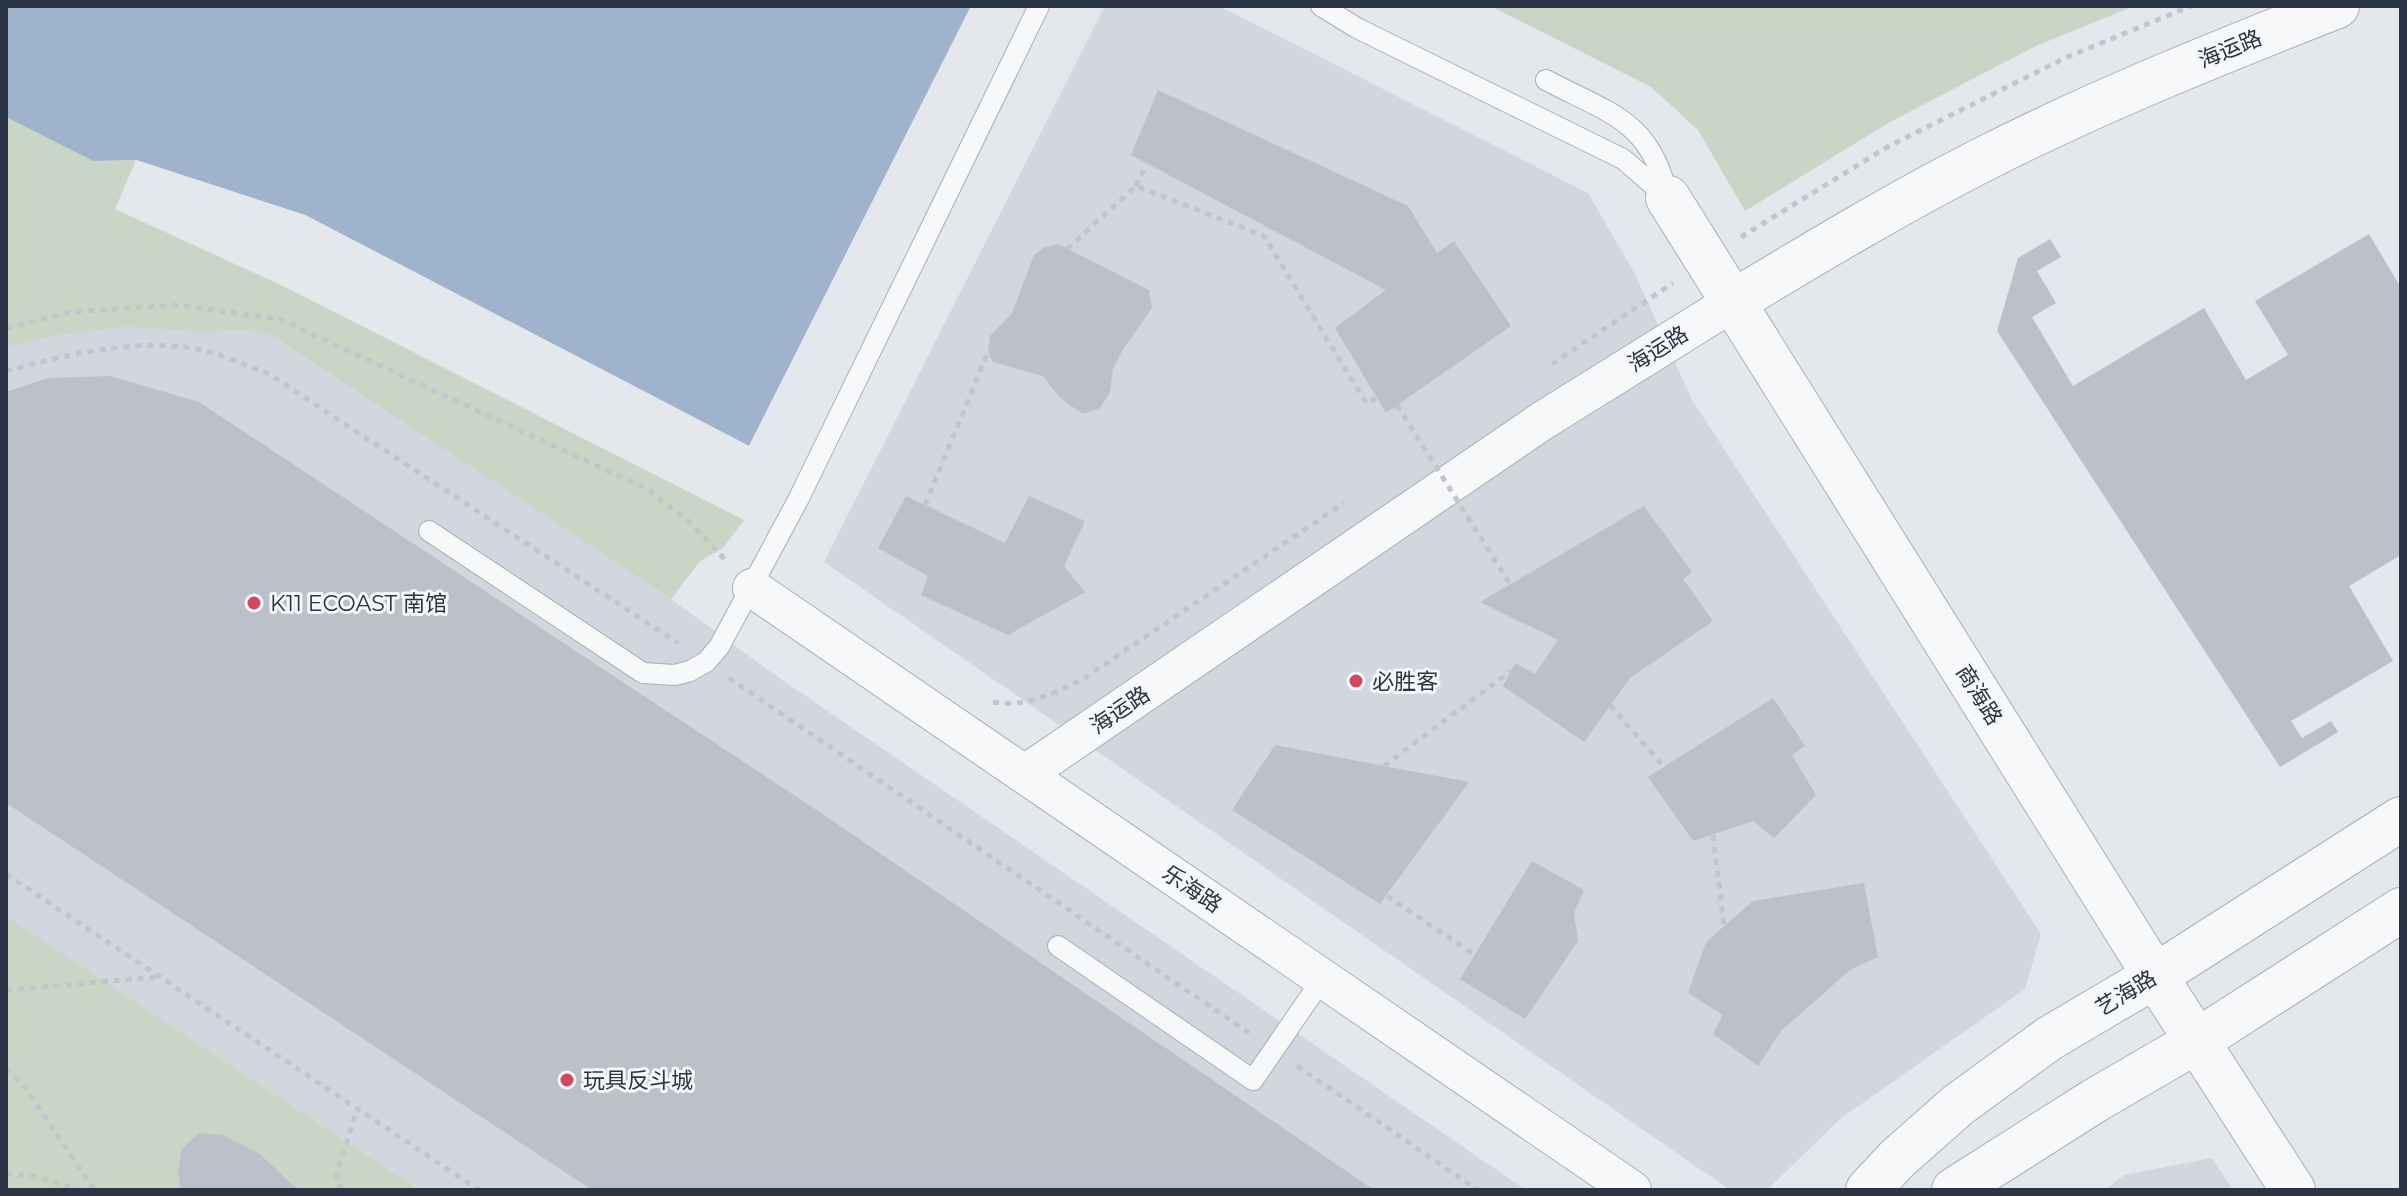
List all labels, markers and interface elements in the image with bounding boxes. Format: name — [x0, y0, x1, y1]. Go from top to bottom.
street label: 海运路 — [2194, 24, 2266, 74]
street label: 海运路 — [1623, 320, 1693, 378]
place label: K11 ECOAST 南馆 — [270, 590, 447, 617]
marker: K11 ECOAST 南馆 — [245, 594, 263, 612]
street label: 商海路 — [1950, 660, 2008, 730]
place label: 必胜客 — [1372, 668, 1438, 695]
marker: 必胜客 — [1347, 672, 1365, 690]
street label: 海运路 — [1085, 680, 1155, 740]
street label: 乐海路 — [1157, 859, 1227, 919]
street label: 艺海路 — [2091, 964, 2161, 1022]
place label: 玩具反斗城 — [583, 1067, 693, 1094]
marker: 玩具反斗城 — [558, 1071, 576, 1089]

